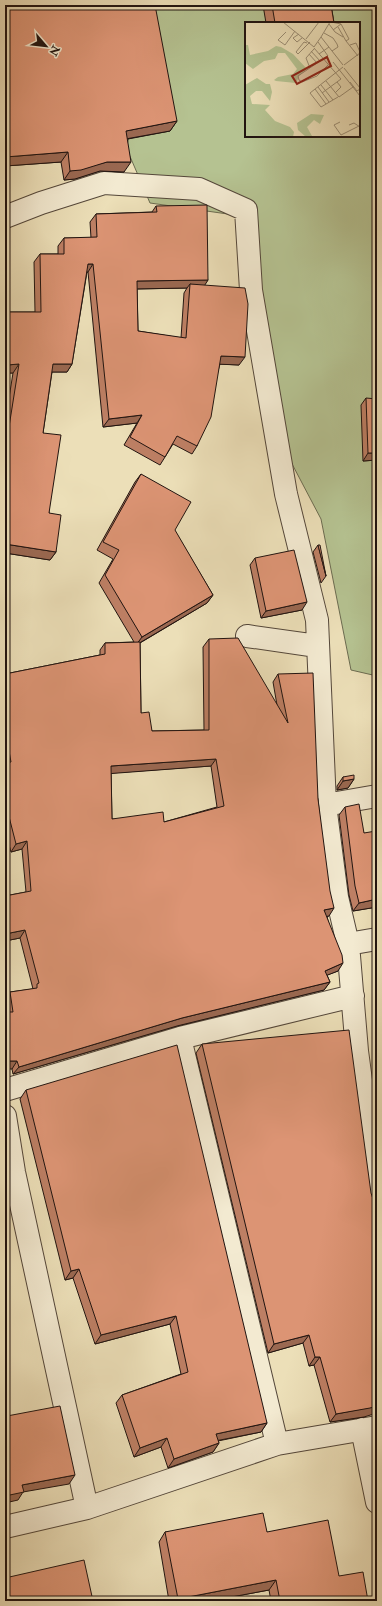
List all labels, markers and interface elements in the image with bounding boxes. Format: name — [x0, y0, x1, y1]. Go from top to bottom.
inset map — [245, 22, 360, 137]
north arrow — [26, 26, 66, 66]
text: N — [46, 42, 63, 59]

